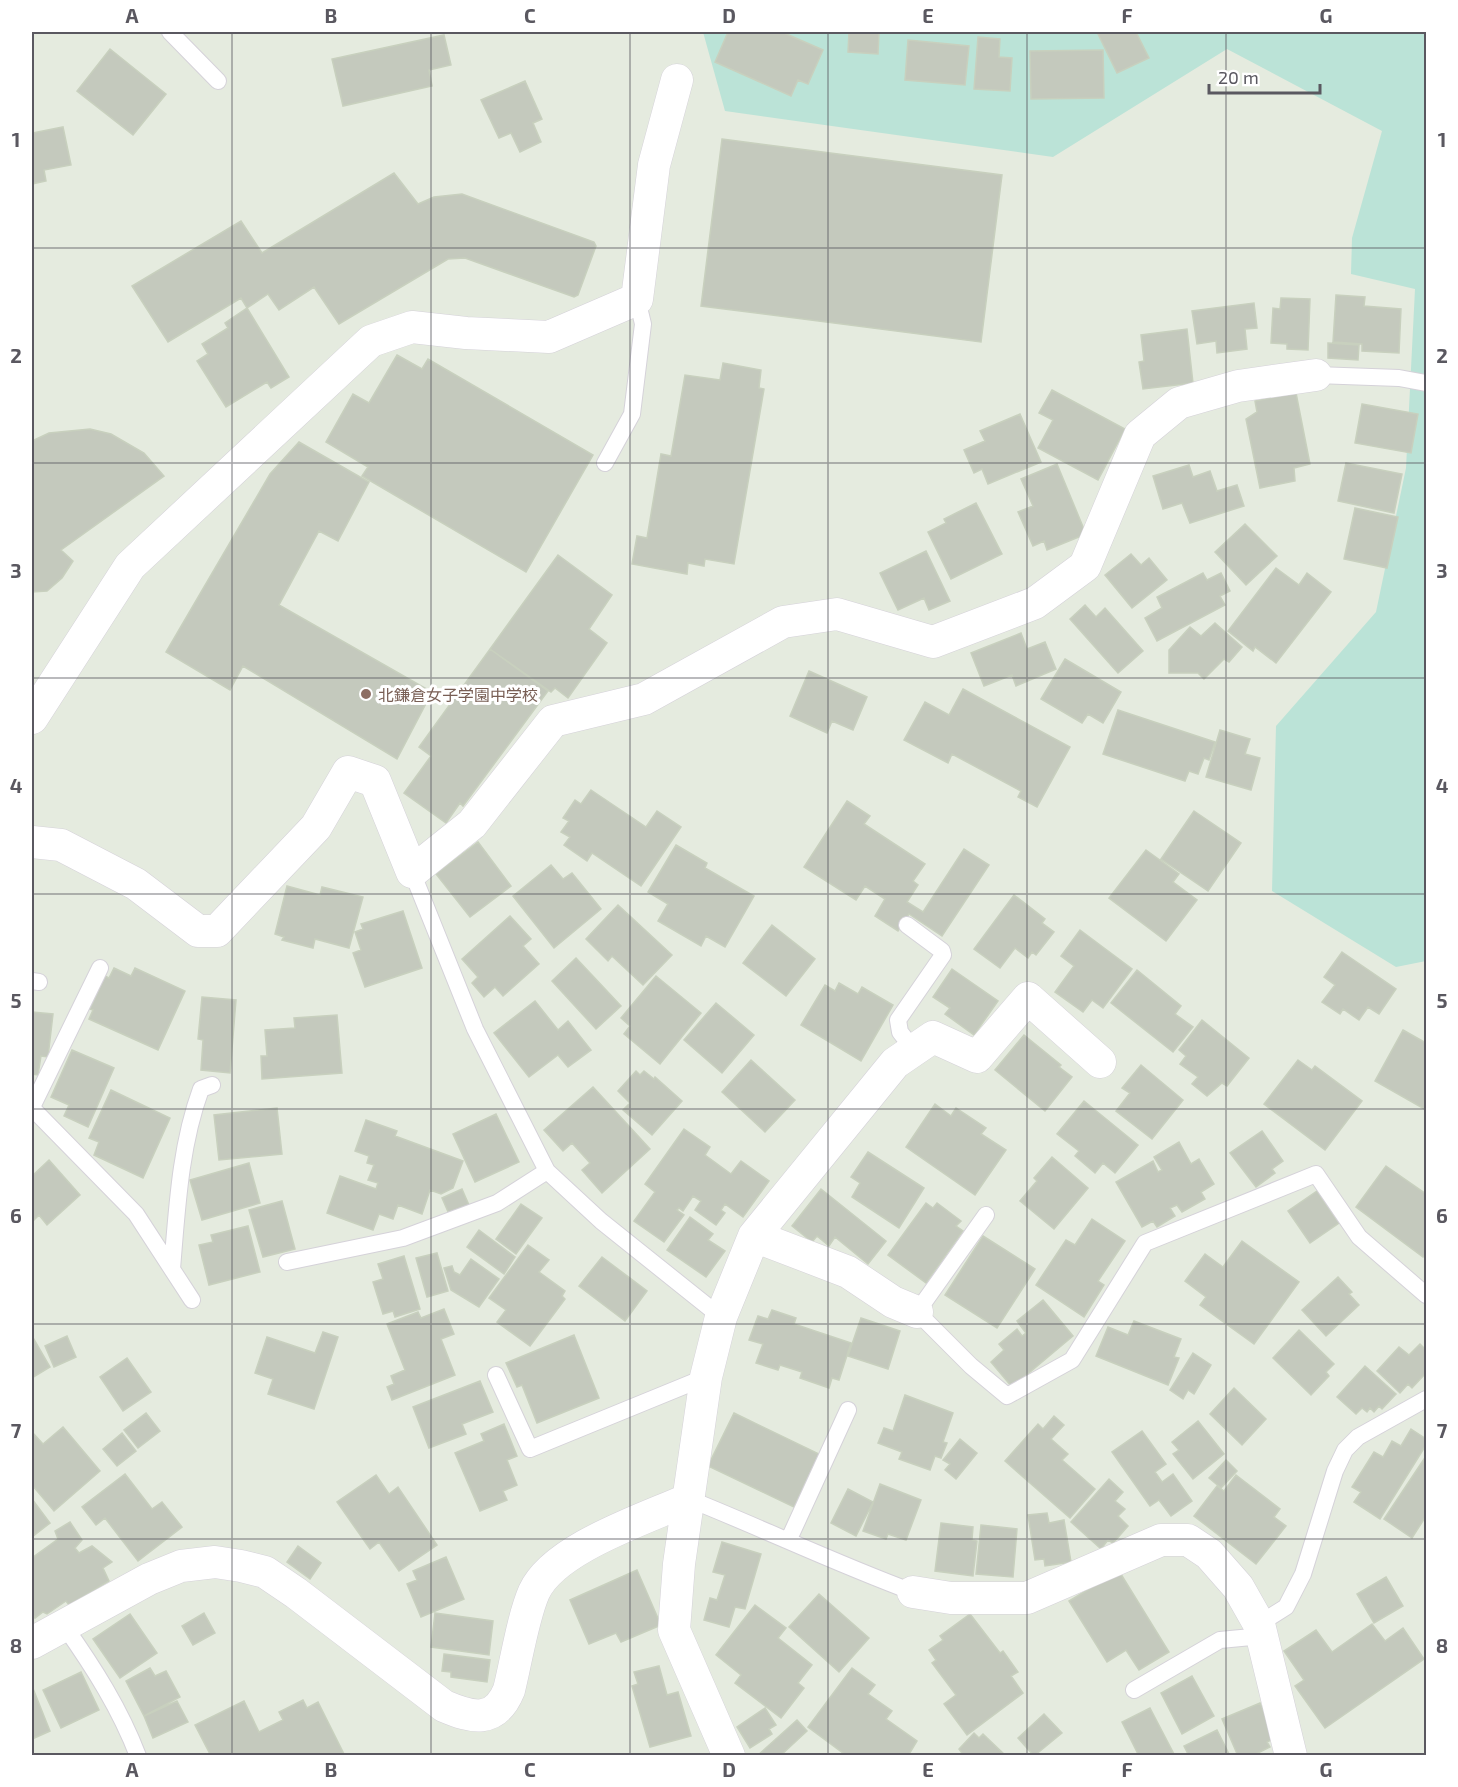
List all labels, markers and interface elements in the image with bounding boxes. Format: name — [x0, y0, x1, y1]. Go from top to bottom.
text: A — [125, 3, 139, 27]
text: B — [325, 3, 337, 27]
text: C — [524, 3, 536, 27]
text: D — [722, 3, 736, 27]
text: E — [922, 3, 934, 27]
text: F — [1121, 3, 1133, 27]
text: G — [1320, 3, 1332, 27]
scale bar — [1209, 57, 1320, 95]
text: 20 m — [1218, 66, 1259, 88]
text: 1 — [12, 127, 20, 151]
text: 1 — [1438, 127, 1446, 151]
text: 2 — [10, 343, 22, 367]
text: 2 — [1436, 343, 1448, 367]
text: 3 — [10, 558, 22, 582]
text: 3 — [1436, 558, 1448, 582]
place label: 北鎌倉女子学園中学校 — [378, 685, 538, 704]
marker: 北鎌倉女子学園中学校 — [359, 687, 373, 701]
text: 4 — [10, 773, 23, 797]
text: 4 — [1436, 773, 1449, 797]
text: 5 — [10, 988, 22, 1012]
text: 5 — [1436, 988, 1448, 1012]
text: 6 — [10, 1203, 22, 1227]
text: 6 — [1436, 1203, 1448, 1227]
text: 7 — [11, 1418, 22, 1442]
text: 7 — [1437, 1418, 1448, 1442]
text: 8 — [10, 1633, 22, 1657]
text: 8 — [1436, 1633, 1448, 1657]
text: A — [125, 1757, 139, 1781]
text: B — [325, 1757, 337, 1781]
text: C — [524, 1757, 536, 1781]
text: D — [722, 1757, 736, 1781]
text: E — [922, 1757, 934, 1781]
text: F — [1121, 1757, 1133, 1781]
text: G — [1320, 1757, 1332, 1781]

